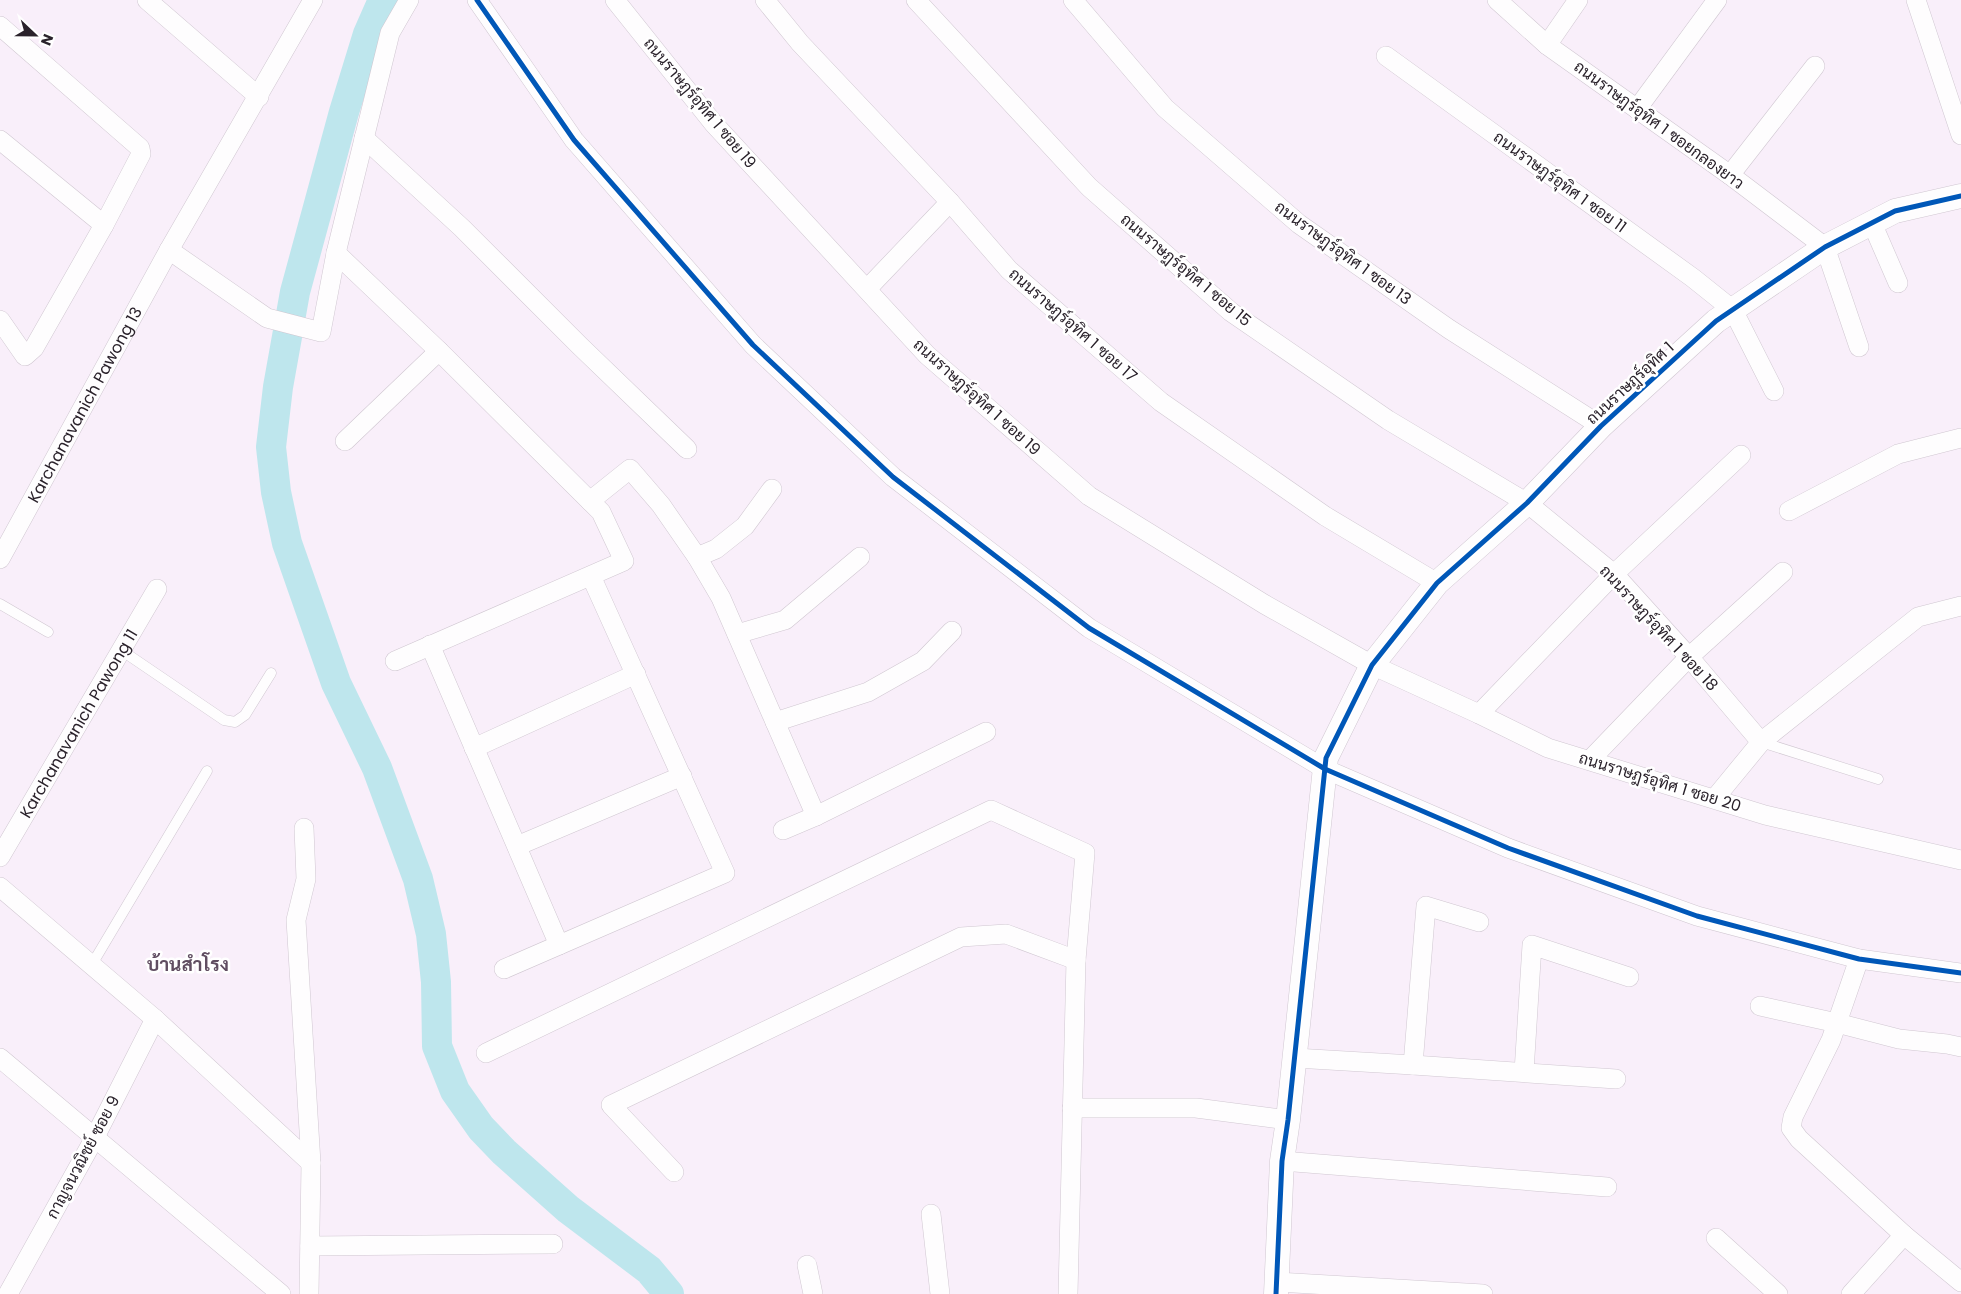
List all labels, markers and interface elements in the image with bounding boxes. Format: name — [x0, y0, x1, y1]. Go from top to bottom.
north arrow — [10, 10, 60, 60]
text: N — [36, 31, 58, 48]
street label: ถนนราษฎร์อุทิศ 1 ซอย 19 — [638, 32, 762, 173]
street label: ถนนราษฎร์อุทิศ 1 ซอยกลองยาว — [1569, 55, 1749, 195]
street label: ถนนราษฎร์อุทิศ 1 ซอย 11 — [1489, 125, 1632, 238]
street label: ถนนราษฎร์อุทิศ 1 ซอย 13 — [1270, 195, 1417, 310]
street label: ถนนราษฎร์อุทิศ 1 ซอย 15 — [1116, 208, 1257, 332]
street label: ถนนราษฎร์อุทิศ 1 ซอย 17 — [1004, 262, 1143, 387]
street label: Karchanavanich Pawong 13 — [22, 303, 147, 507]
street label: ถนนราษฎร์อุทิศ 1 ซอย 19 — [908, 333, 1047, 461]
street label: ถนนราษฎร์อุทิศ 1 — [1580, 336, 1679, 430]
street label: ถนนราษฎร์อุทิศ 1 ซอย 18 — [1594, 559, 1724, 696]
street label: Karchanavanich Pawong 11 — [14, 624, 143, 822]
street label: ถนนราษฎร์อุทิศ 1 ซอย 20 — [1576, 745, 1744, 818]
district label: บ้านสำโรง — [147, 951, 229, 978]
street label: กาญจนวณิชย์ ซอย 9 — [40, 1091, 125, 1223]

